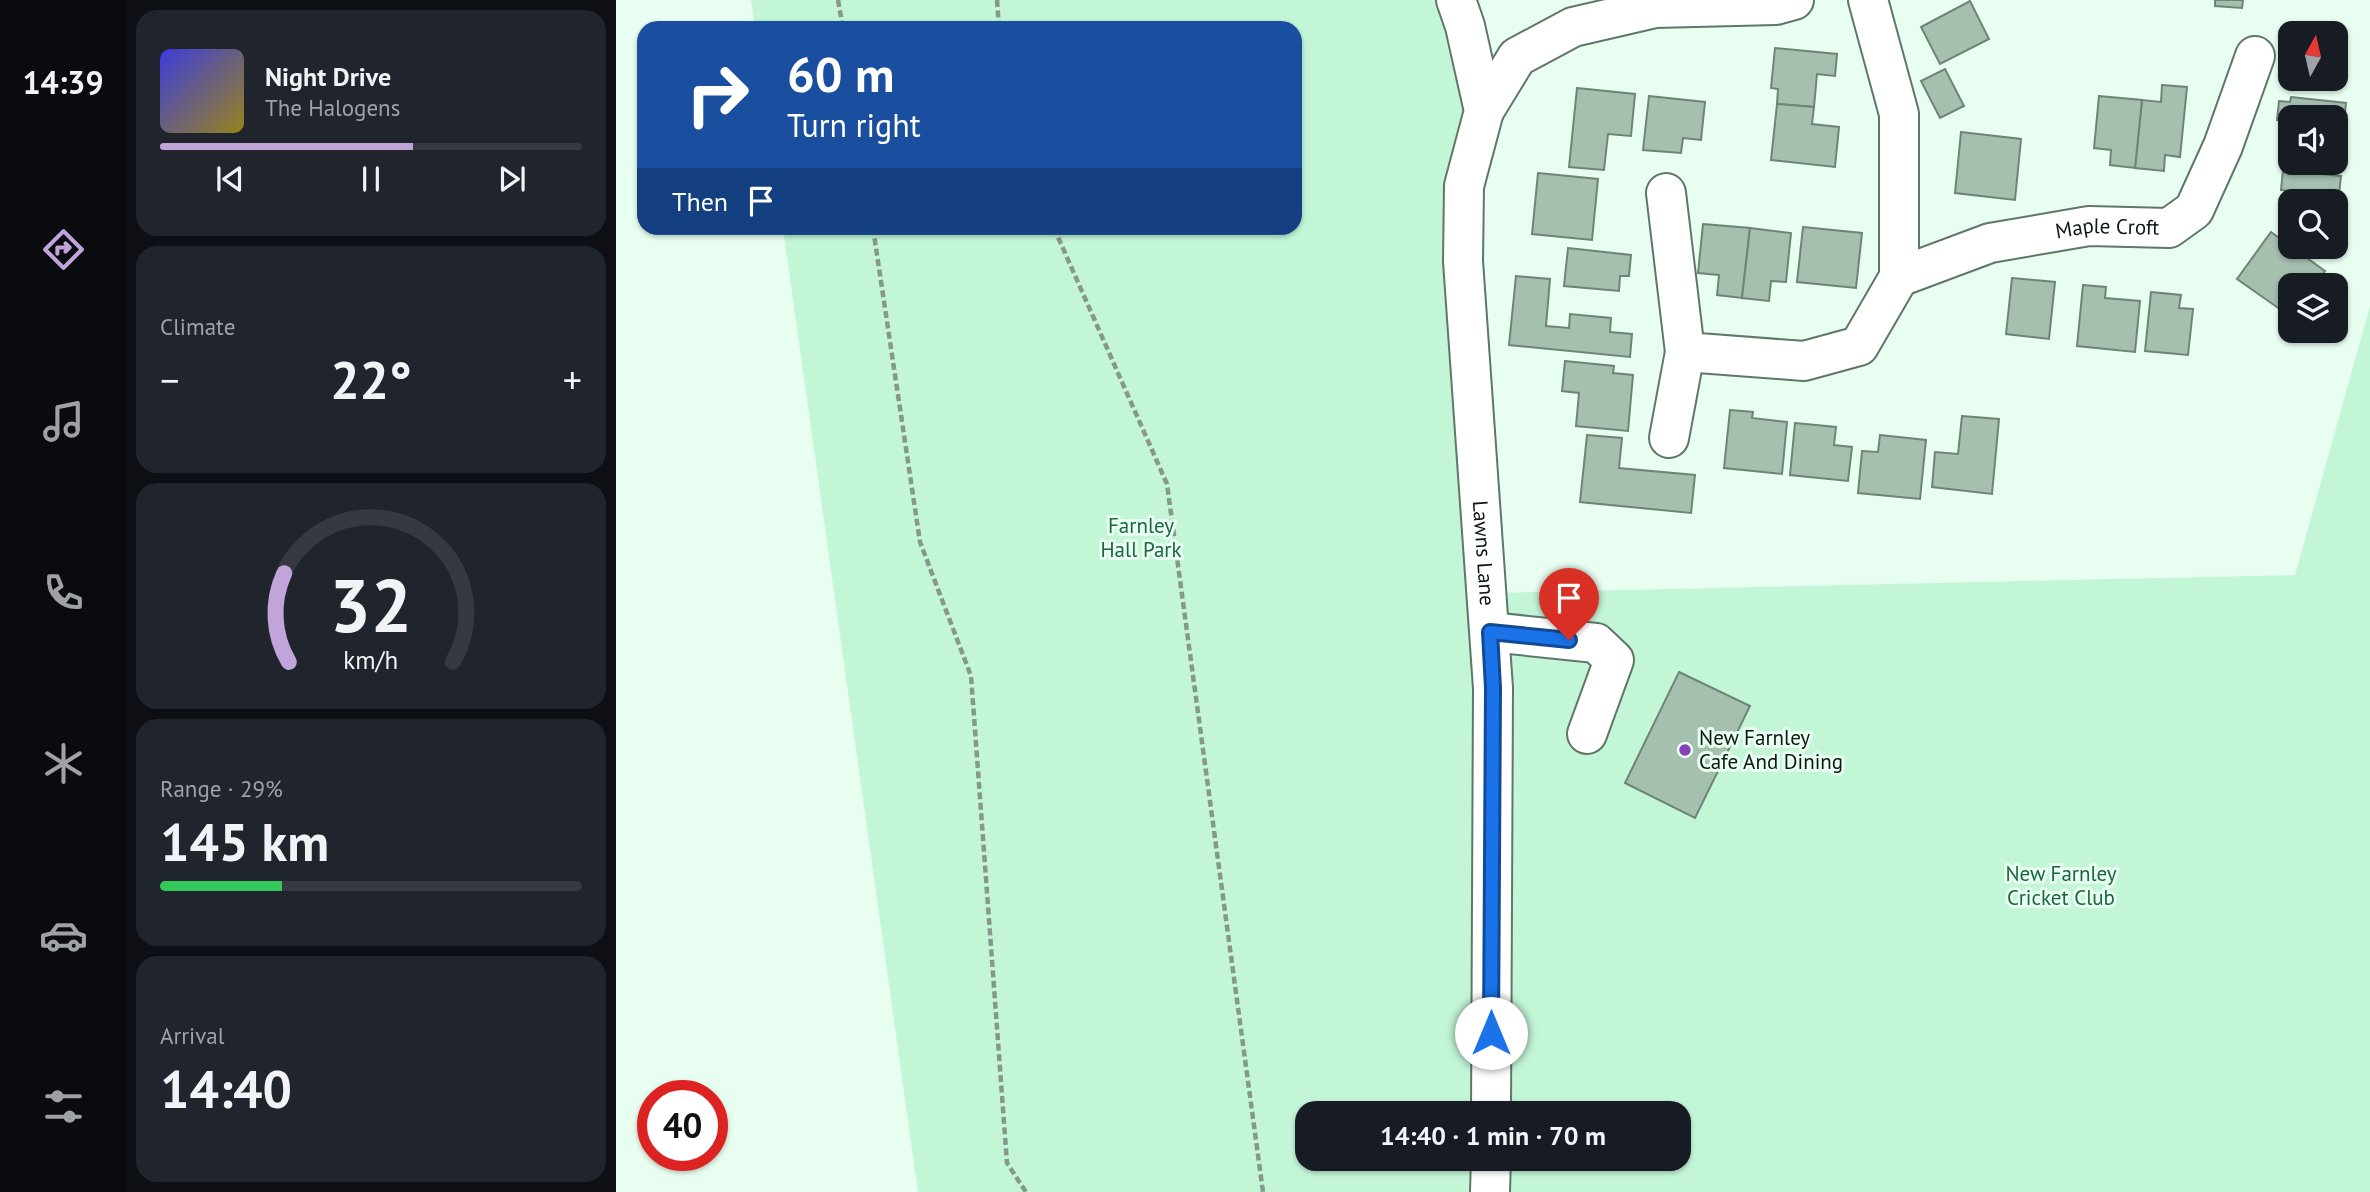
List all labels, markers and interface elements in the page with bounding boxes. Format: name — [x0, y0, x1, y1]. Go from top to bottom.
north arrow — [2278, 21, 2348, 91]
map controls — [2278, 21, 2348, 343]
text: 60 m — [787, 42, 894, 106]
icon: right — [672, 49, 763, 140]
text: Night Drive — [265, 60, 391, 93]
text: 14:39 — [22, 61, 104, 103]
text: The Halogens — [265, 93, 400, 122]
text: Turn right — [787, 104, 921, 146]
button: sound — [2278, 105, 2348, 175]
icon: previous — [211, 160, 249, 198]
icon: pause — [352, 160, 390, 198]
icon: next — [493, 160, 531, 198]
icon: arrive — [742, 182, 780, 220]
text: Then — [672, 185, 728, 218]
button: search — [2278, 189, 2348, 259]
street label: Maple Croft — [2053, 211, 2160, 245]
icon: directions — [39, 225, 88, 274]
button: layers — [2278, 273, 2348, 343]
text: Climate — [160, 312, 235, 341]
text: 22° — [330, 346, 412, 413]
text: − — [160, 355, 179, 404]
text: + — [563, 355, 582, 404]
icon: music — [39, 397, 88, 446]
street label: Lawns Lane — [1467, 500, 1501, 606]
park label: Farnley Hall Park — [1100, 512, 1182, 563]
text: 32 — [330, 558, 412, 652]
icon: phone — [39, 568, 88, 617]
pin — [1539, 568, 1599, 640]
icon: arrive — [1550, 579, 1588, 617]
text: km/h — [344, 644, 398, 676]
place label: New Farnley Cafe And Dining — [1699, 724, 1843, 775]
icon: climate — [39, 739, 88, 788]
marker: New Farnley Cafe And Dining — [1677, 742, 1693, 758]
text: Range · 29% — [160, 774, 283, 803]
text: 145 km — [160, 808, 329, 875]
park label: New Farnley Cricket Club — [2005, 860, 2117, 911]
icon: car — [39, 911, 88, 960]
position arrow — [1454, 996, 1528, 1070]
text: Arrival — [160, 1021, 224, 1050]
text: 14:40 — [160, 1055, 292, 1122]
speed limit sign: 40 — [637, 1080, 728, 1171]
icon: filters — [39, 1082, 88, 1131]
text: 14:40 · 1 min · 70 m — [1380, 1119, 1606, 1152]

